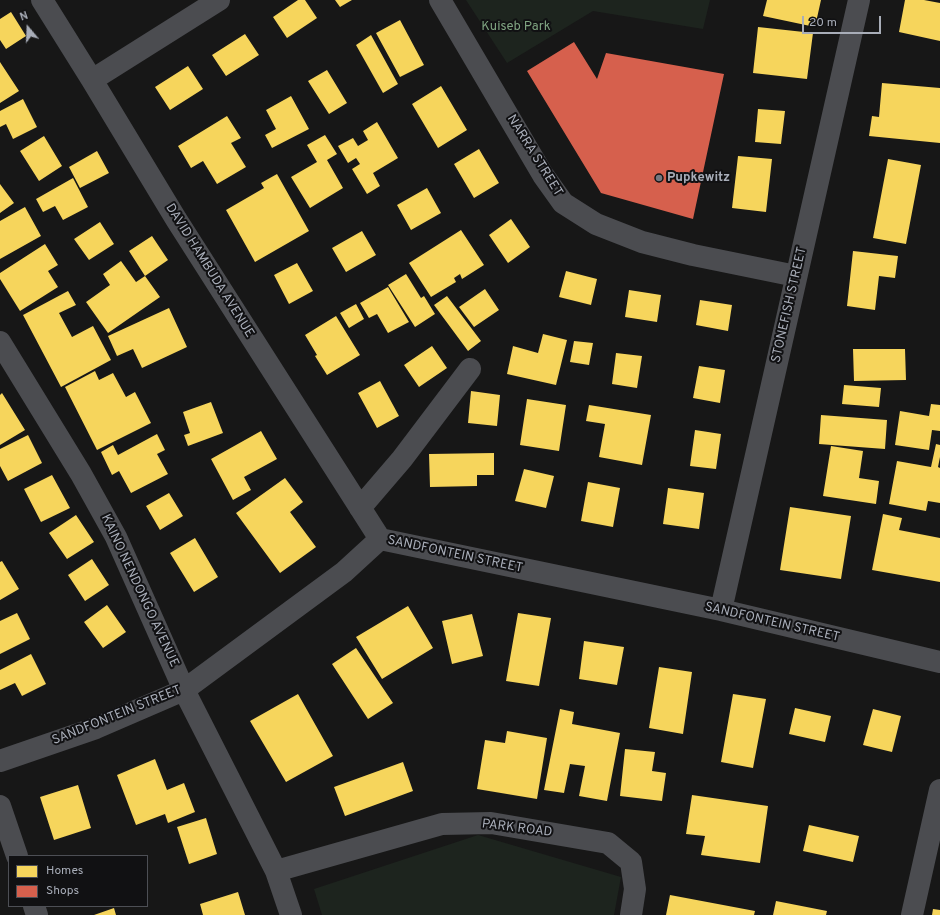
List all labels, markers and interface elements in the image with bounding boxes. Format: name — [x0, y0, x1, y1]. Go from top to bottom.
north arrow — [8, 8, 48, 48]
scale bar — [804, 8, 883, 34]
text: N — [18, 9, 30, 25]
text: 20 m — [809, 15, 837, 31]
park label: Kuiseb Park — [481, 19, 551, 35]
street label: NARRA STREET — [503, 112, 565, 200]
place label: Pupkewitz — [667, 170, 730, 186]
marker: Pupkewitz — [654, 173, 664, 183]
street label: DAVID HAMBUDA AVENUE — [161, 201, 257, 341]
street label: STONEFISH STREET — [769, 246, 811, 364]
street label: KAINO NENDONGO AVENUE — [97, 512, 181, 670]
street label: SANDFONTEIN STREET — [386, 533, 524, 577]
street label: SANDFONTEIN STREET — [703, 600, 841, 646]
street label: SANDFONTEIN STREET — [50, 683, 184, 749]
street label: PARK ROAD — [481, 817, 553, 841]
legend — [8, 855, 148, 907]
text: Homes — [46, 863, 83, 879]
text: Shops — [46, 883, 79, 899]

